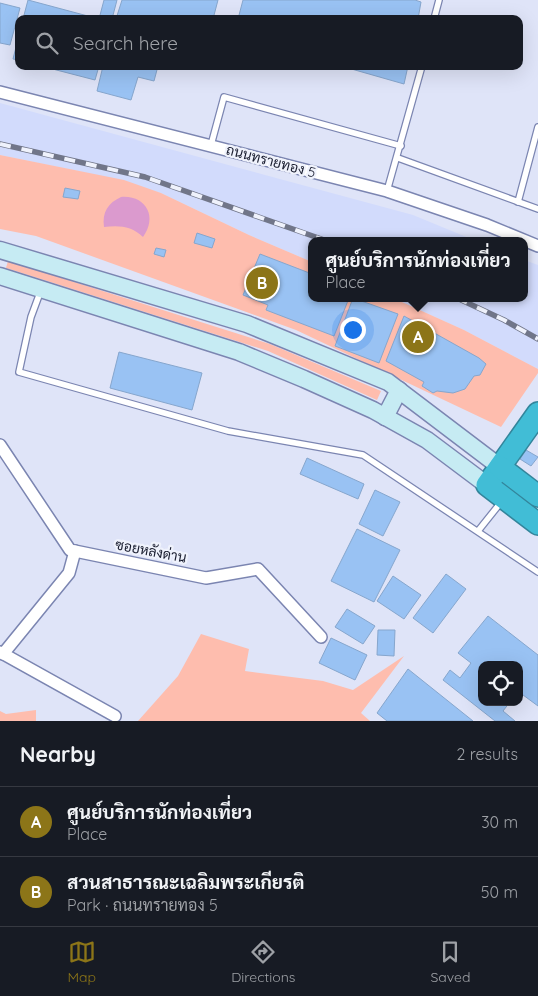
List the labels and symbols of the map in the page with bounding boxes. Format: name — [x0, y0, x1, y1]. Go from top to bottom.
street label: ถนนทรายทอง 5 — [224, 140, 318, 182]
pin: B — [246, 264, 278, 302]
your location — [340, 317, 366, 343]
pin: A — [402, 318, 434, 356]
street label: ซอยหลังด่าน — [114, 535, 188, 567]

